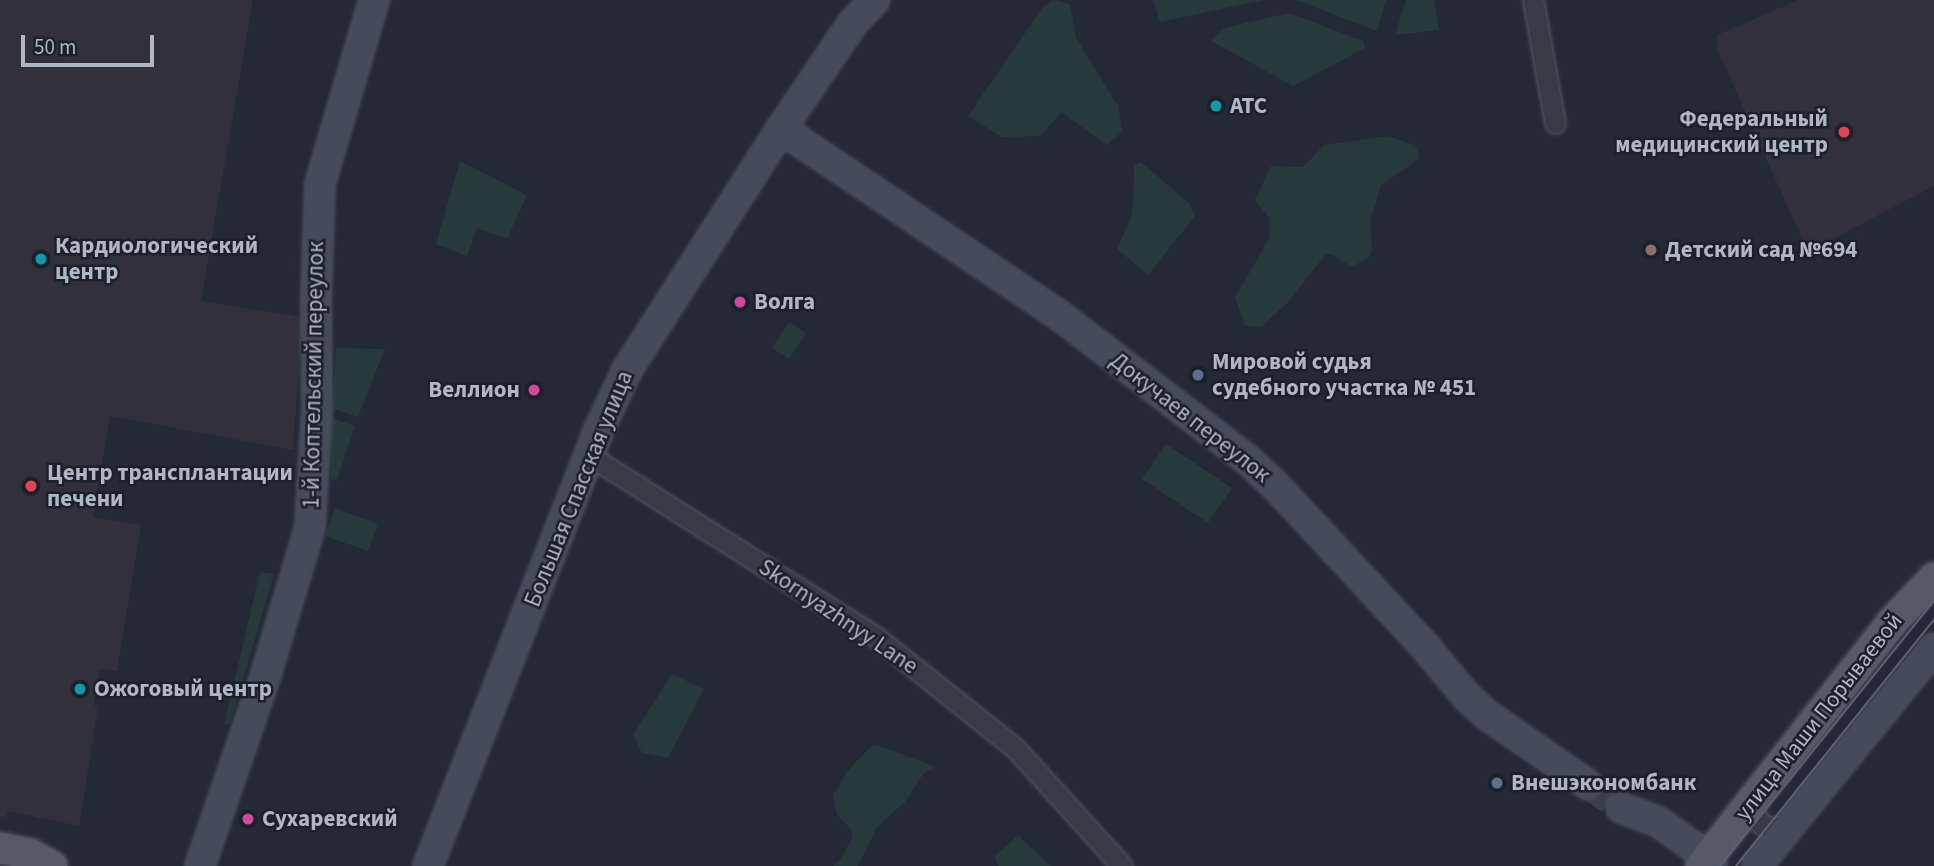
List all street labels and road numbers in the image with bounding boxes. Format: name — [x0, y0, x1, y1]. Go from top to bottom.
street label: 1-й Коптельский переулок — [298, 241, 330, 509]
street label: Докучаев переулок — [1105, 347, 1275, 489]
street label: Большая Спасская улица — [519, 367, 639, 611]
street label: Skornyazhnyy Lane — [753, 554, 923, 680]
street label: улица Маши Порываевой — [1729, 608, 1909, 826]

